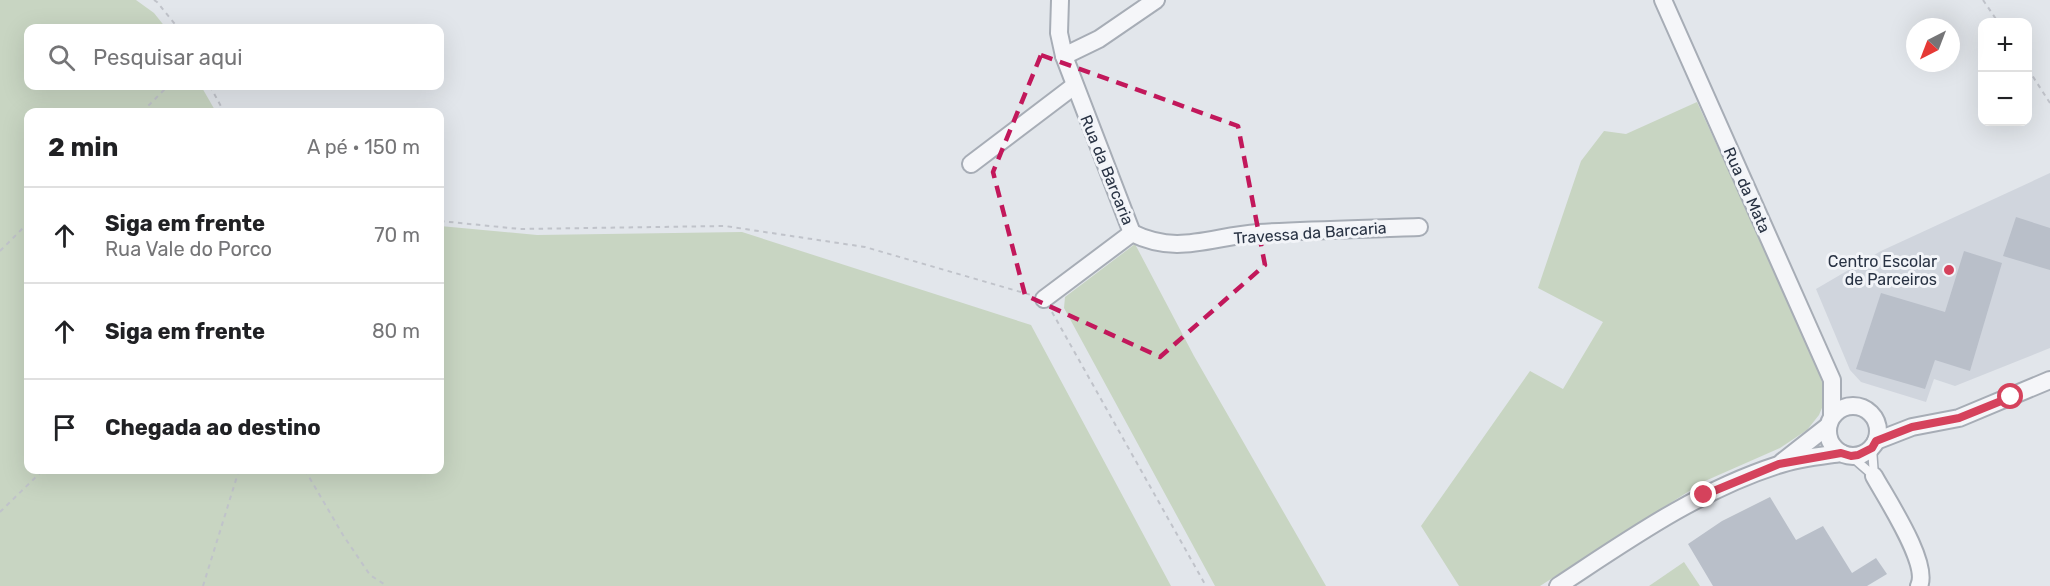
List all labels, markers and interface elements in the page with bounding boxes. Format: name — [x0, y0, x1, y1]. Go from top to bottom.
north arrow — [1906, 18, 1960, 72]
map controls — [1978, 18, 2032, 126]
button: + — [1978, 18, 2032, 72]
search box — [24, 24, 444, 90]
icon: search — [45, 41, 78, 74]
text: Pesquisar aqui — [93, 44, 243, 71]
button: − — [1978, 72, 2032, 126]
street label: Rua da Barcaria — [1076, 112, 1138, 228]
text: 2 min — [48, 132, 118, 163]
text: A pé · 150 m — [307, 135, 420, 159]
street label: Rua da Mata — [1720, 144, 1774, 236]
text: Siga em frente — [105, 210, 265, 237]
street label: Travessa da Barcaria — [1233, 218, 1387, 248]
icon: ahead — [48, 219, 81, 252]
text: 70 m — [374, 223, 420, 247]
text: Rua Vale do Porco — [105, 237, 272, 261]
place label: Centro Escolar de Parceiros — [1828, 252, 1937, 289]
marker: Centro Escolar de Parceiros — [1942, 263, 1956, 277]
icon: ahead — [48, 315, 81, 348]
text: Siga em frente — [105, 318, 265, 345]
text: 80 m — [372, 319, 420, 343]
route start — [1997, 383, 2023, 409]
icon: arrive — [48, 411, 81, 444]
text: Chegada ao destino — [105, 414, 321, 441]
route end — [1690, 481, 1716, 507]

